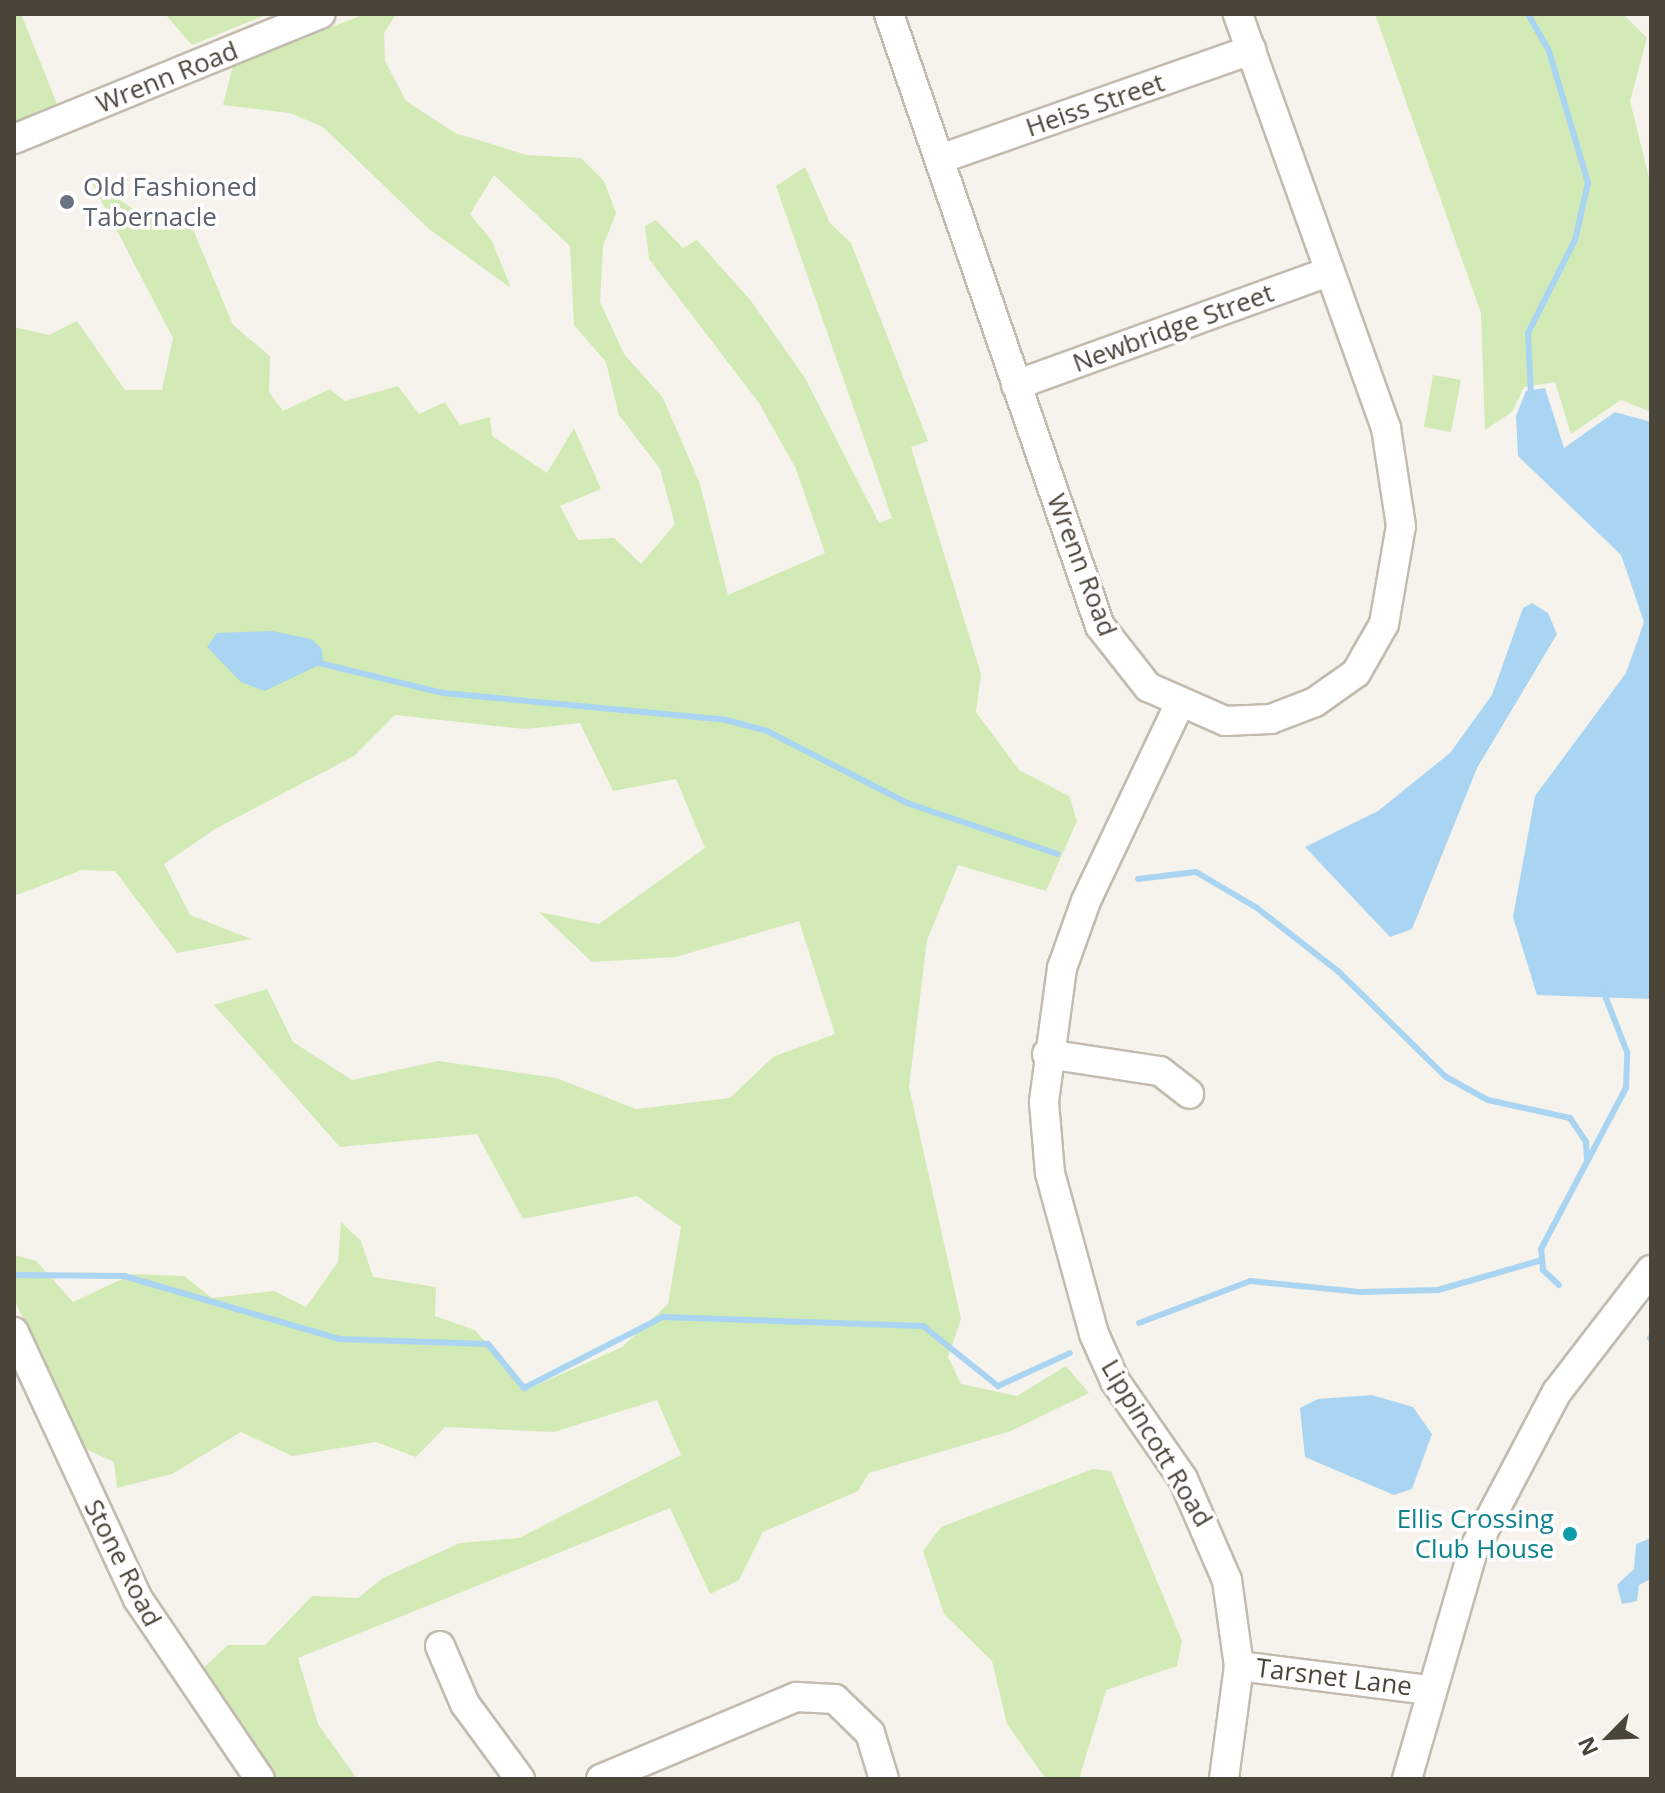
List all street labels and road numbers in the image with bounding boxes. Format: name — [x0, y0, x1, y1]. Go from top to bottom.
street label: Wrenn Road — [92, 34, 242, 120]
street label: Heiss Street — [1022, 67, 1168, 143]
street label: Newbridge Street — [1068, 277, 1278, 379]
street label: Wrenn Road — [1041, 489, 1123, 641]
street label: Lippincott Road — [1095, 1354, 1219, 1532]
street label: Stone Road — [78, 1494, 168, 1632]
street label: Tarsnet Lane — [1254, 1652, 1414, 1702]

